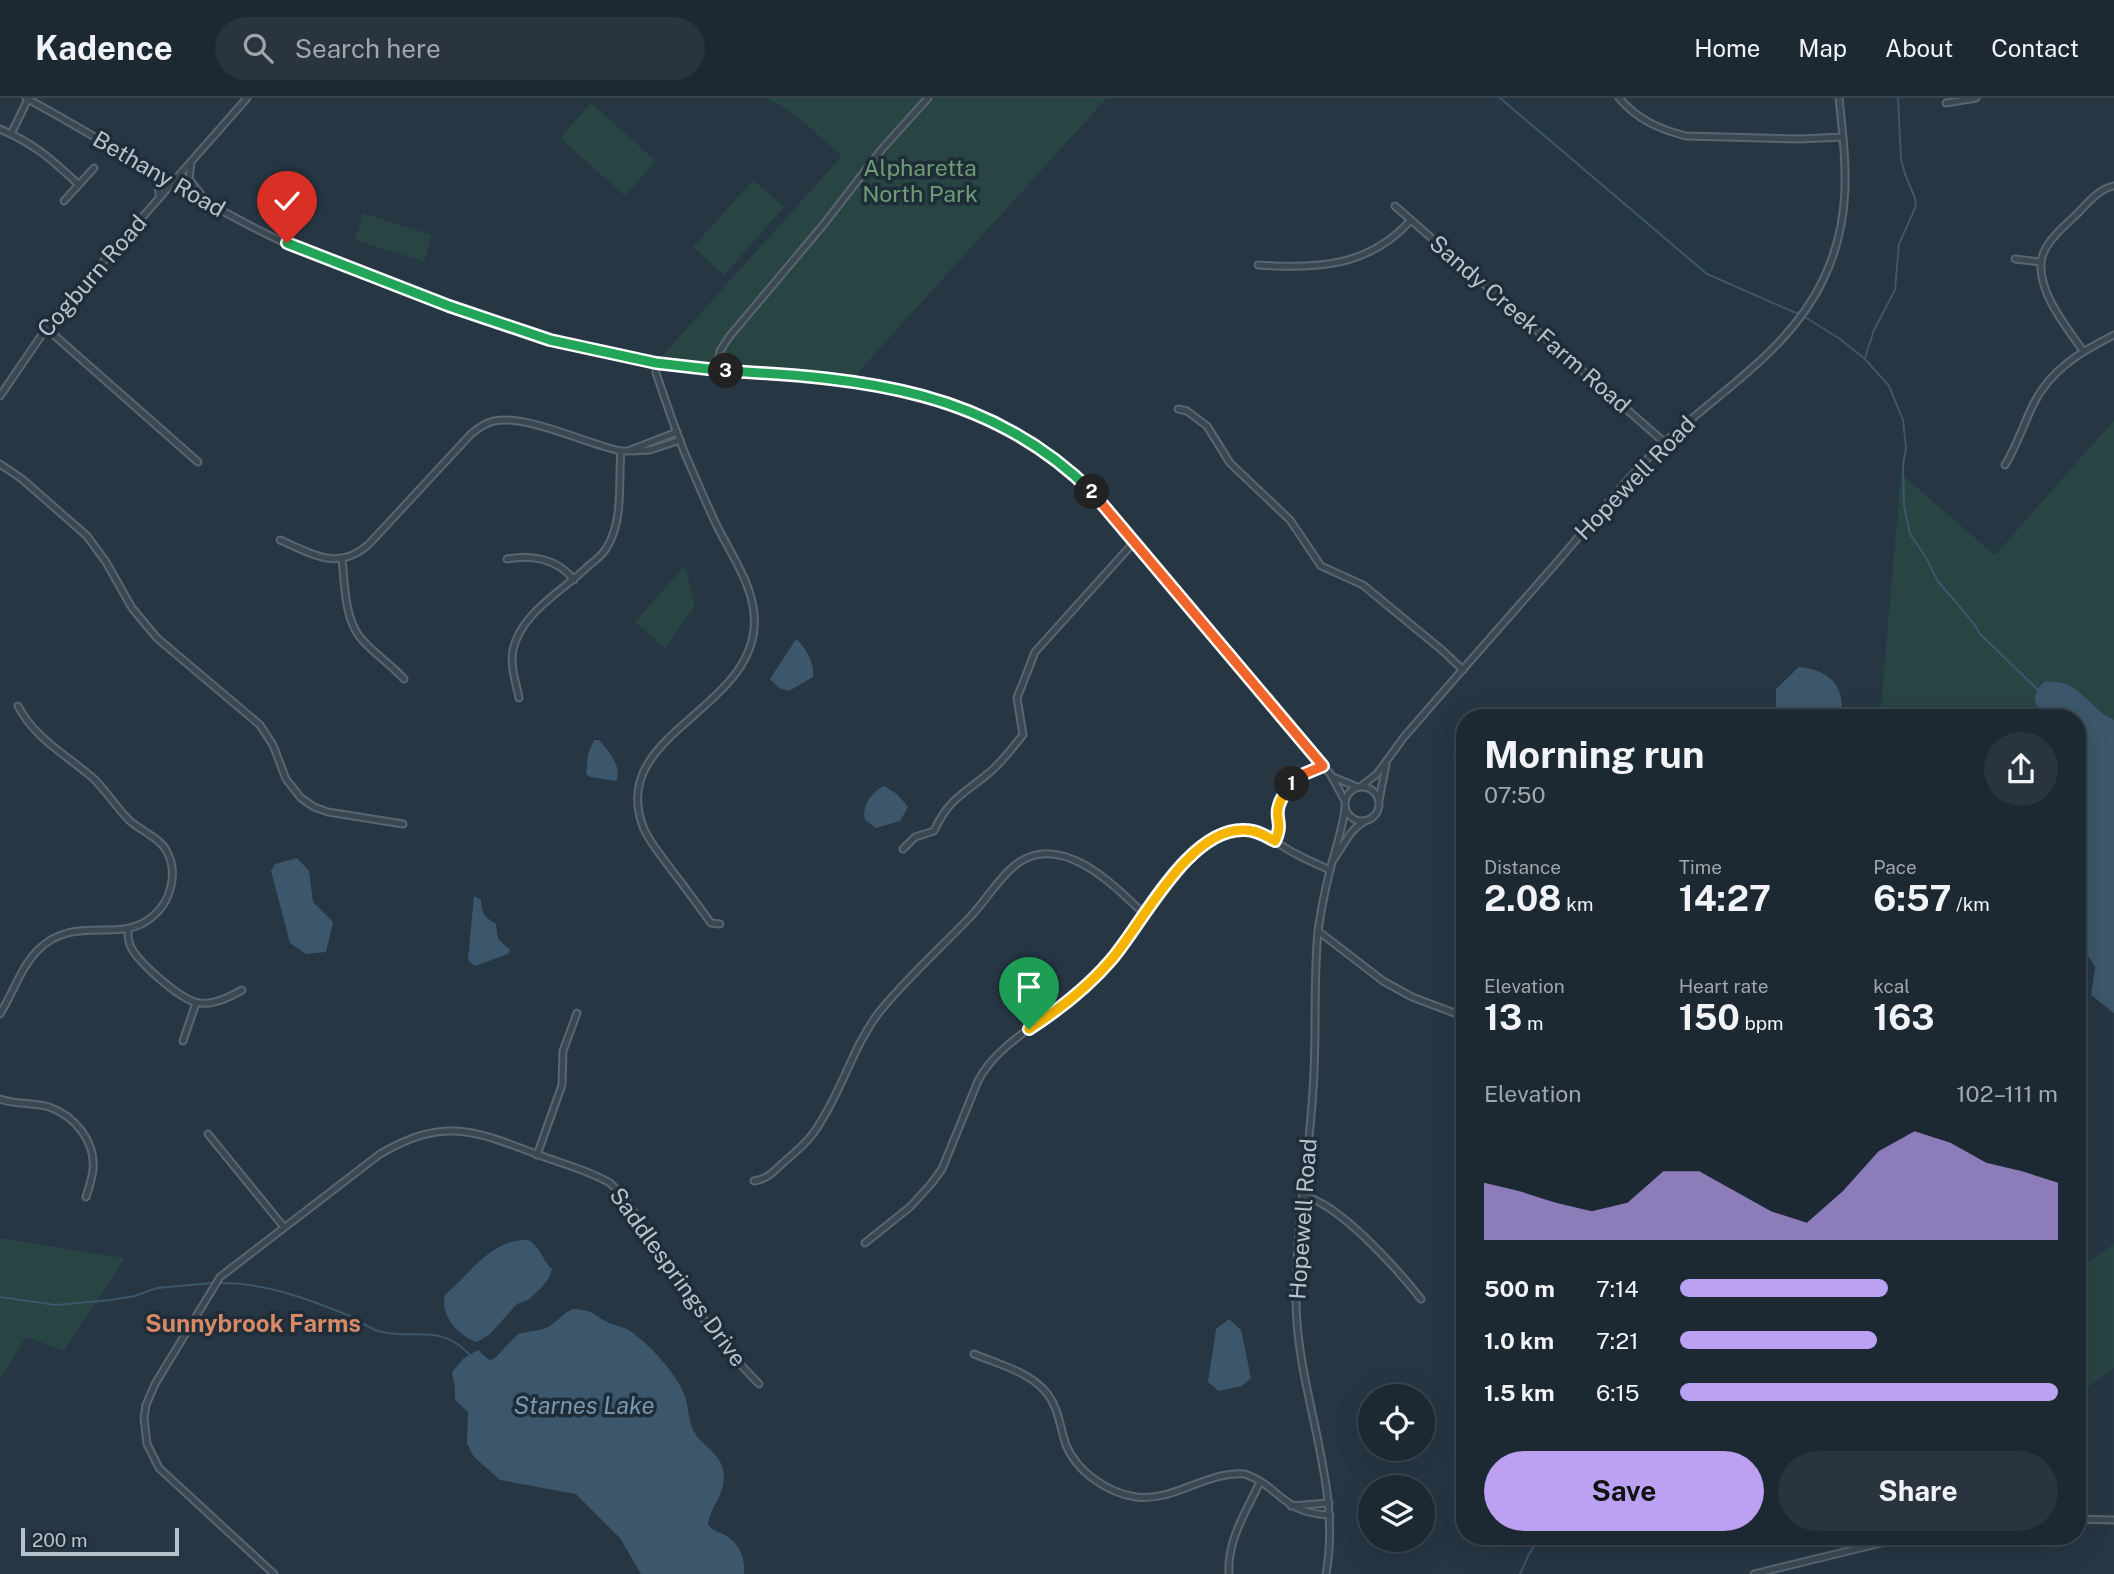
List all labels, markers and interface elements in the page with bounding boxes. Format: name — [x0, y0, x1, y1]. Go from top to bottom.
search box — [215, 17, 705, 80]
text: Kadence — [35, 29, 173, 67]
icon: search — [239, 29, 277, 67]
text: Search here — [295, 33, 441, 64]
text: Home — [1694, 34, 1760, 62]
text: Map — [1798, 34, 1847, 62]
text: About — [1885, 34, 1953, 62]
text: Contact — [1991, 34, 2079, 62]
street label: Bethany Road — [88, 125, 230, 222]
park label: Alpharetta North Park — [862, 154, 978, 207]
pin — [257, 171, 317, 243]
icon: check — [268, 182, 306, 220]
street label: Cogburn Road — [31, 209, 152, 342]
street label: Sandy Creek Farm Road — [1424, 229, 1636, 418]
pin: 3 — [708, 354, 744, 388]
text: 3 — [719, 359, 732, 381]
street label: Hopewell Road — [1569, 410, 1700, 545]
pin: 2 — [1074, 474, 1110, 510]
text: 2 — [1085, 480, 1098, 502]
text: Morning run — [1484, 732, 1705, 777]
button: share — [1984, 732, 2058, 806]
pin: 1 — [1274, 766, 1310, 802]
text: 1 — [1287, 772, 1296, 794]
text: 07:50 — [1484, 781, 1545, 808]
text: Distance — [1484, 856, 1561, 878]
text: Time — [1679, 856, 1722, 878]
text: Pace — [1873, 856, 1917, 878]
text: 2.08 — [1484, 878, 1562, 919]
text: 14:27 — [1679, 878, 1771, 919]
text: 6:57 — [1873, 878, 1951, 919]
text: km — [1562, 893, 1593, 915]
text: /km — [1951, 893, 1990, 915]
pin — [999, 957, 1059, 1029]
icon: arrive — [1010, 968, 1048, 1006]
text: Elevation — [1484, 975, 1565, 997]
text: Heart rate — [1679, 975, 1768, 997]
text: kcal — [1873, 975, 1910, 997]
text: 13 — [1484, 997, 1522, 1038]
text: 150 — [1679, 997, 1740, 1038]
text: 163 — [1873, 997, 1935, 1038]
text: m — [1522, 1012, 1543, 1034]
text: bpm — [1740, 1012, 1784, 1034]
text: Elevation — [1484, 1080, 1582, 1107]
text: 102–111 m — [1956, 1080, 2058, 1107]
street label: Hopewell Road — [1283, 1138, 1322, 1300]
street label: Saddlesprings Drive — [604, 1182, 752, 1371]
text: 500 m — [1484, 1275, 1555, 1302]
text: 7:14 — [1596, 1275, 1639, 1302]
district label: Sunnybrook Farms — [145, 1309, 361, 1337]
text: 1.0 km — [1484, 1327, 1554, 1354]
text: 7:21 — [1596, 1327, 1639, 1354]
text: 1.5 km — [1484, 1379, 1555, 1406]
text: 6:15 — [1596, 1379, 1640, 1406]
map controls — [1358, 1384, 1435, 1552]
button: locate — [1358, 1384, 1435, 1461]
water label: Starnes Lake — [513, 1391, 655, 1419]
button: Save — [1484, 1451, 1764, 1531]
button: Share — [1778, 1451, 2058, 1531]
button: layers — [1358, 1475, 1435, 1552]
scale bar — [21, 1525, 178, 1557]
text: 200 m — [32, 1529, 88, 1551]

